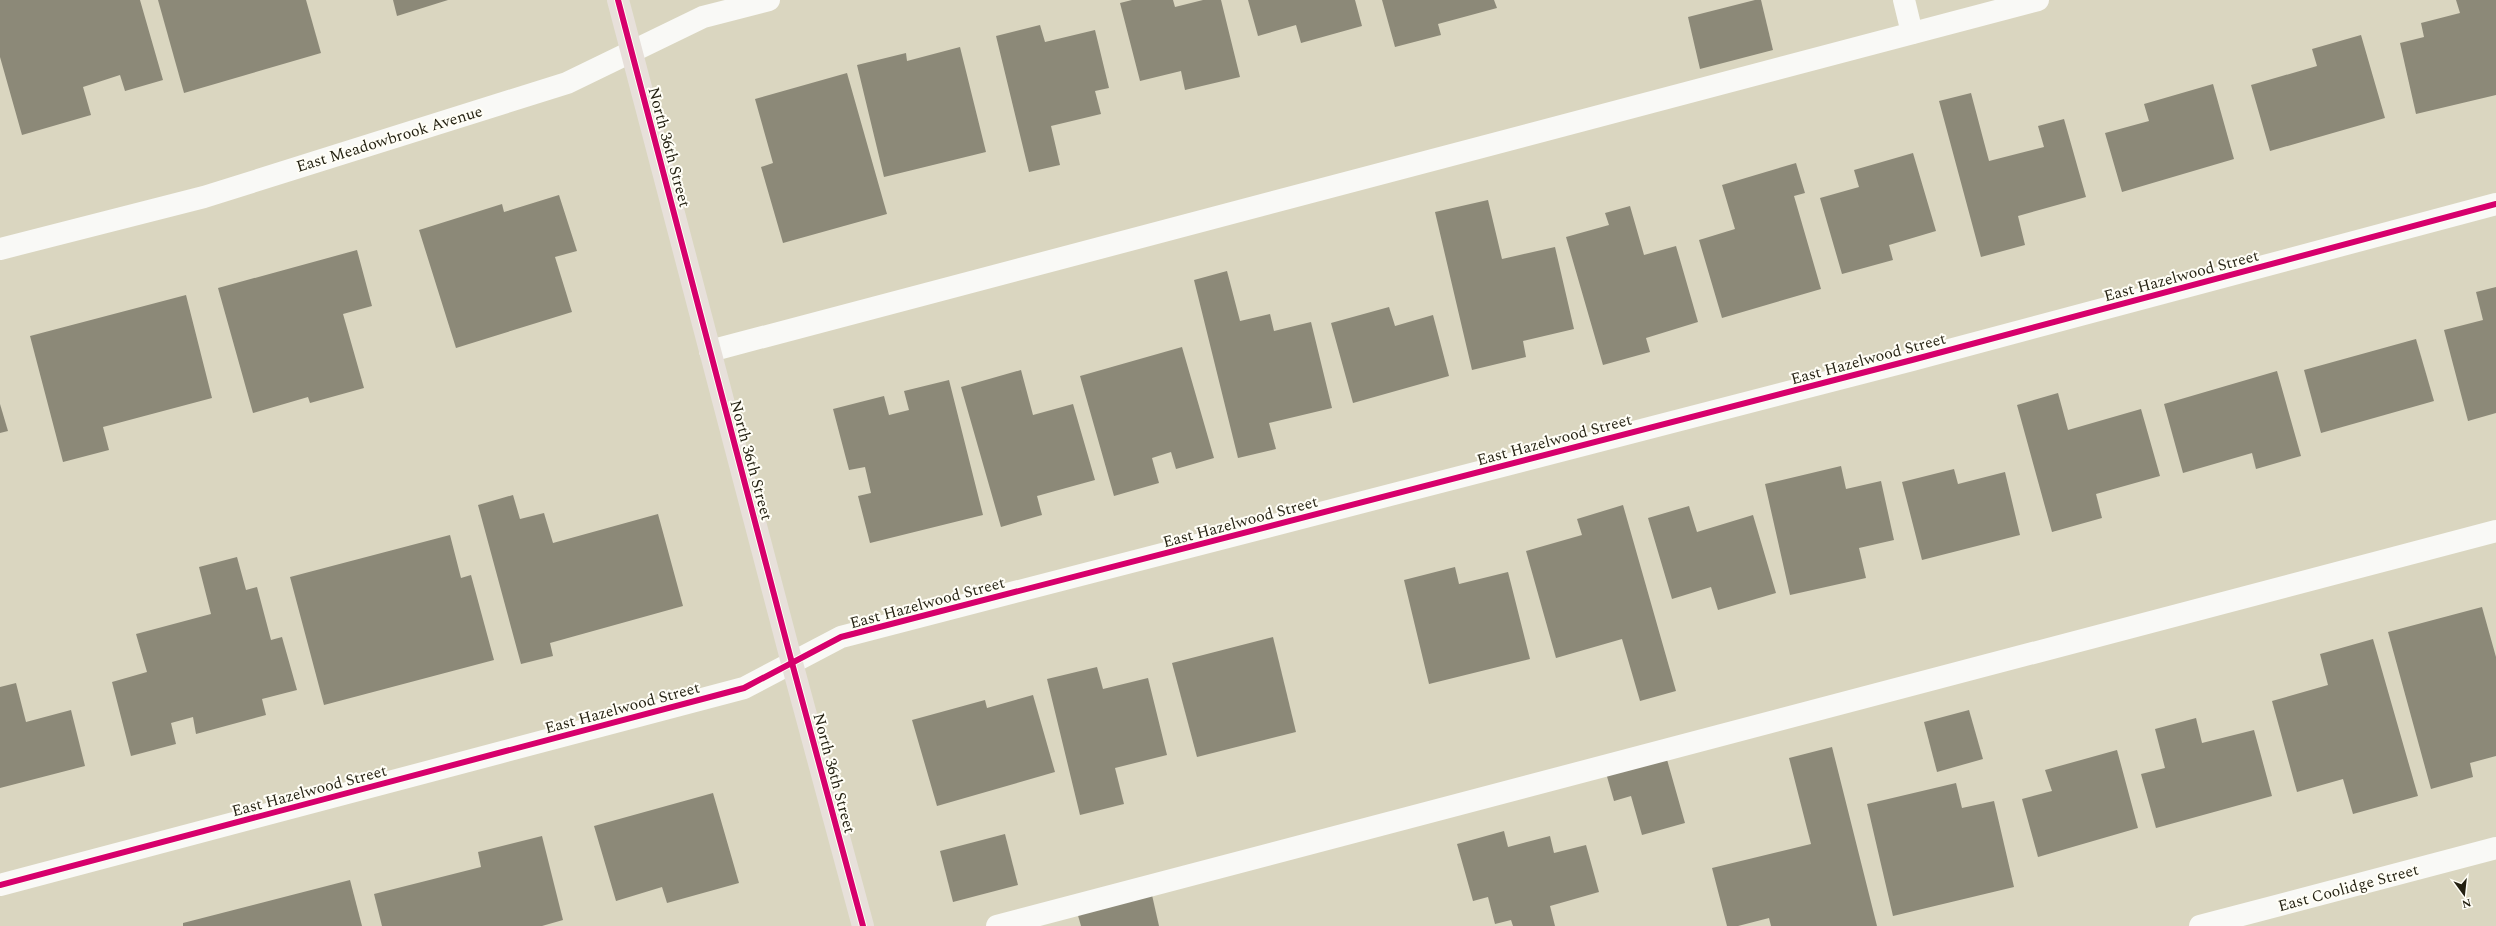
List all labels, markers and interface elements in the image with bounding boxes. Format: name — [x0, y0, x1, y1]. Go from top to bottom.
street label: North 36th Street — [641, 84, 697, 210]
street label: East Meadowbrook Avenue — [293, 99, 485, 179]
street label: East Hazelwood Street — [2101, 244, 2262, 308]
street label: East Hazelwood Street — [1788, 327, 1949, 391]
street label: North 36th Street — [723, 397, 779, 523]
street label: East Hazelwood Street — [1474, 408, 1635, 472]
street label: East Hazelwood Street — [1160, 490, 1321, 554]
street label: East Hazelwood Street — [847, 571, 1008, 635]
street label: East Hazelwood Street — [542, 676, 703, 740]
street label: North 36th Street — [806, 710, 862, 836]
street label: East Hazelwood Street — [229, 759, 390, 823]
street label: East Coolidge Street — [2275, 858, 2422, 918]
north arrow — [2444, 874, 2484, 914]
text: N — [2460, 894, 2473, 913]

